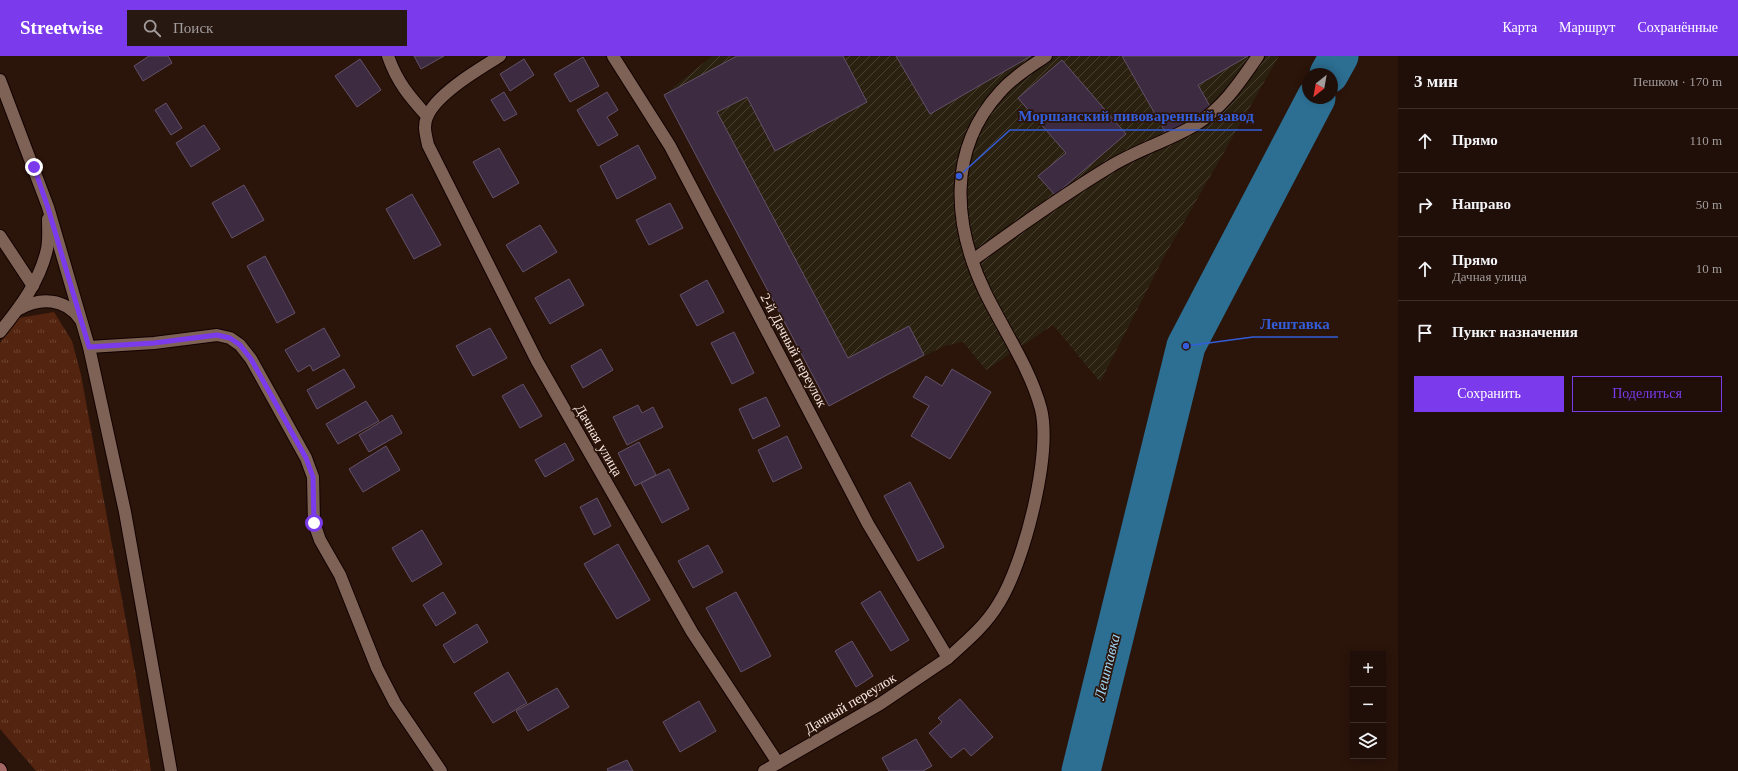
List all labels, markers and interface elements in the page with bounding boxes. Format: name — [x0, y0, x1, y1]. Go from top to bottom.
search box — [127, 10, 407, 46]
text: Streetwise — [20, 17, 103, 38]
icon: search — [141, 17, 163, 39]
text: Поиск — [173, 20, 213, 36]
text: Карта — [1502, 20, 1537, 35]
text: Маршрут — [1559, 20, 1615, 35]
text: Сохранённые — [1637, 20, 1718, 35]
north arrow — [1302, 68, 1338, 104]
text: 3 мин — [1414, 72, 1458, 91]
text: Пешком · 170 m — [1633, 74, 1722, 89]
callout: Моршанский пивоваренный завод — [1010, 103, 1262, 130]
text: Моршанский пивоваренный завод — [1018, 108, 1254, 124]
icon: ahead — [1414, 130, 1436, 152]
text: Прямо — [1452, 132, 1498, 148]
text: 110 m — [1690, 133, 1722, 148]
route end — [25, 158, 43, 176]
icon: right — [1414, 194, 1436, 216]
text: Направо — [1452, 196, 1511, 212]
text: 50 m — [1696, 197, 1722, 212]
text: Прямо — [1452, 252, 1498, 268]
icon: ahead — [1414, 258, 1436, 280]
text: 10 m — [1696, 261, 1722, 276]
text: Дачная улица — [1452, 269, 1527, 284]
street label: 2-й Дачный переулок — [757, 291, 830, 410]
callout: Лештавка — [1253, 310, 1338, 337]
text: Лештавка — [1260, 316, 1330, 332]
icon: arrive — [1414, 322, 1436, 344]
text: Пункт назначения — [1452, 324, 1578, 340]
button: Сохранить — [1414, 376, 1564, 412]
button: Поделиться — [1572, 376, 1722, 412]
street label: Дачная улица — [572, 402, 626, 480]
route start — [305, 514, 323, 532]
water label: Лештавка — [1091, 632, 1123, 703]
map controls — [1350, 651, 1386, 759]
button: + — [1350, 651, 1386, 687]
street label: Дачный переулок — [802, 670, 899, 737]
button: − — [1350, 687, 1386, 723]
button: layers — [1350, 723, 1386, 759]

